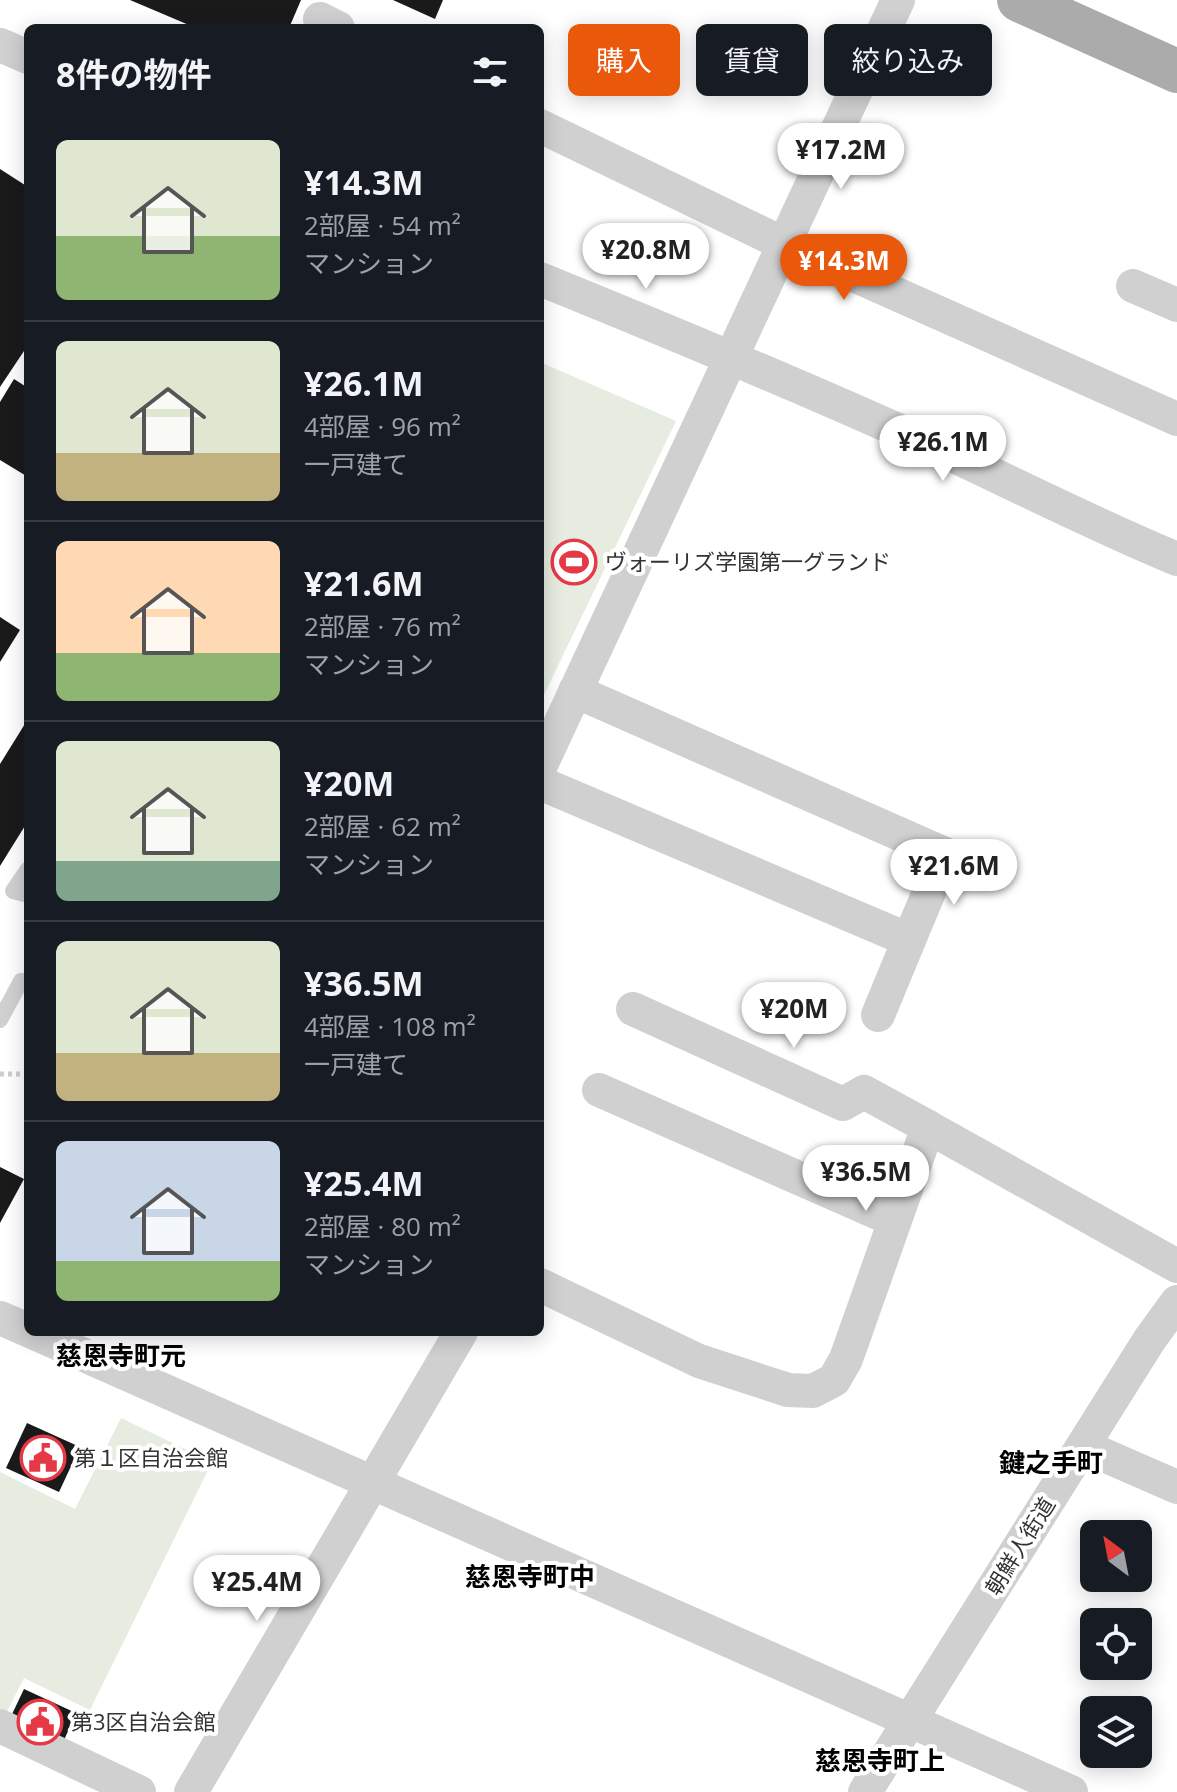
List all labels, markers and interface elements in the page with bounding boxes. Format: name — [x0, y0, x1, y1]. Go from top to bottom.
chip: 購入 — [568, 24, 680, 96]
chip: 賃貸 — [696, 24, 808, 96]
chip: 絞り込み — [824, 24, 992, 96]
icon: filters — [468, 50, 512, 94]
text: 8件の物件 — [56, 51, 211, 97]
pin: ¥17.2M — [776, 123, 906, 191]
text: ¥17.2M — [795, 131, 887, 167]
text: ¥14.3M — [304, 159, 424, 205]
icon: home — [120, 172, 216, 268]
text: 2部屋 · 54 m² — [304, 207, 461, 243]
pin: ¥20.8M — [581, 223, 711, 291]
text: ¥20.8M — [600, 231, 692, 267]
pin: ¥14.3M — [779, 234, 909, 302]
text: ¥14.3M — [798, 242, 890, 278]
text: マンション — [304, 245, 434, 281]
text: ¥26.1M — [304, 360, 424, 406]
icon: home — [120, 373, 216, 469]
text: 4部屋 · 96 m² — [304, 408, 461, 444]
pin: ¥26.1M — [878, 415, 1008, 483]
text: ¥26.1M — [897, 423, 989, 459]
text: 一戸建て — [304, 446, 408, 482]
sports icon: ヴォーリズ学園第一グランド — [550, 538, 598, 586]
place label: ヴォーリズ学園第一グランド — [605, 546, 891, 576]
text: ¥21.6M — [304, 560, 424, 606]
icon: home — [120, 573, 216, 669]
text: 2部屋 · 76 m² — [304, 608, 461, 644]
text: マンション — [304, 646, 434, 682]
text: ¥20M — [304, 760, 394, 806]
icon: home — [120, 773, 216, 869]
text: 2部屋 · 62 m² — [304, 808, 461, 844]
pin: ¥21.6M — [889, 839, 1019, 907]
text: マンション — [304, 846, 434, 882]
text: ¥21.6M — [908, 847, 1000, 883]
text: ¥36.5M — [304, 960, 424, 1006]
icon: home — [120, 973, 216, 1069]
pin: ¥20M — [747, 982, 841, 1050]
text: ¥20M — [759, 990, 829, 1026]
text: 4部屋 · 108 m² — [304, 1008, 476, 1044]
text: 一戸建て — [304, 1046, 408, 1082]
pin: ¥36.5M — [801, 1145, 931, 1213]
text: ¥36.5M — [820, 1153, 912, 1189]
text: ¥25.4M — [304, 1160, 424, 1206]
icon: home — [120, 1173, 216, 1269]
text: 2部屋 · 80 m² — [304, 1208, 461, 1244]
text: マンション — [304, 1246, 434, 1282]
district label: 慈恩寺町元 — [56, 1337, 186, 1373]
public building icon: 第１区自治会館 — [19, 1434, 67, 1482]
place label: 第１区自治会館 — [74, 1442, 228, 1472]
district label: 鍵之手町 — [999, 1444, 1103, 1480]
street label: 朝鮮人街道 — [977, 1491, 1061, 1600]
north arrow — [1080, 1520, 1152, 1592]
map controls — [1080, 1520, 1152, 1768]
pin: ¥25.4M — [192, 1555, 322, 1623]
district label: 慈恩寺町中 — [465, 1558, 595, 1594]
text: ¥25.4M — [211, 1563, 303, 1599]
button: locate — [1080, 1608, 1152, 1680]
button: layers — [1080, 1696, 1152, 1768]
public building icon: 第3区自治会館 — [16, 1698, 64, 1746]
place label: 第3区自治会館 — [71, 1706, 216, 1736]
district label: 慈恩寺町上 — [815, 1742, 945, 1778]

